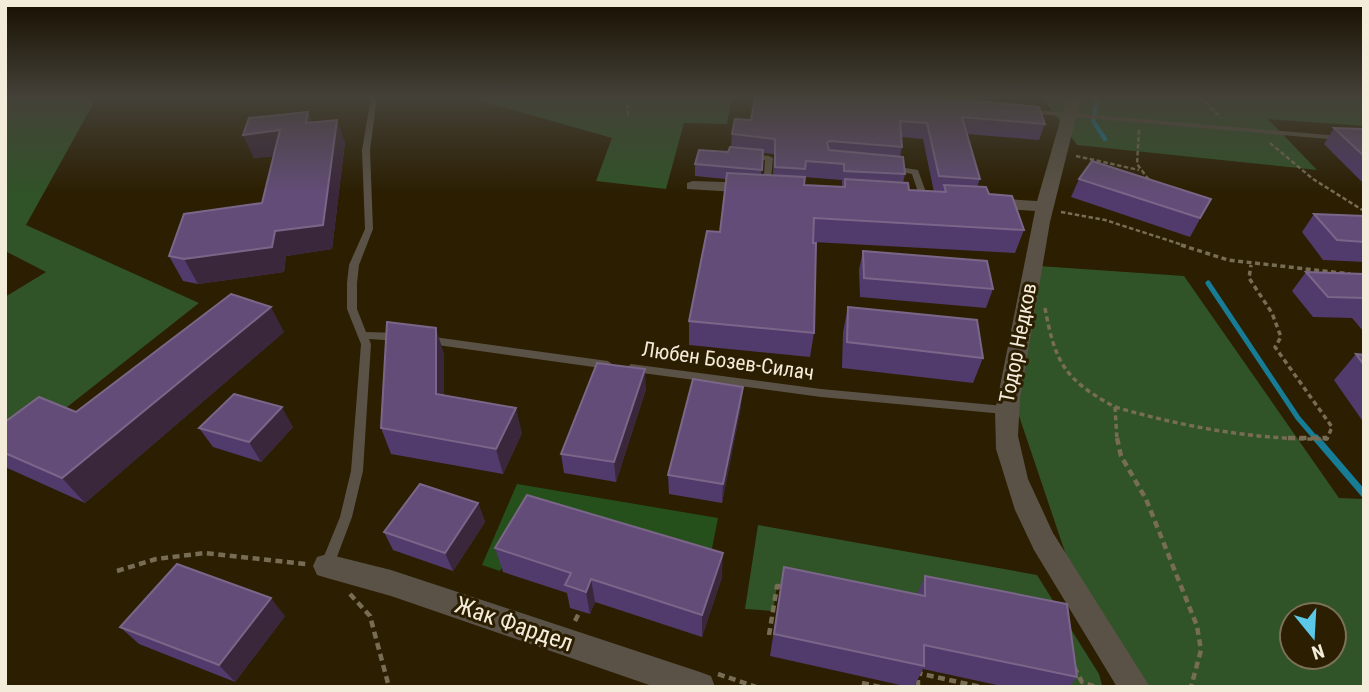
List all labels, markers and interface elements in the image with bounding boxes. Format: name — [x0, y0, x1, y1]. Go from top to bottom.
street label: Тодор Недков — [995, 281, 1041, 405]
street label: Любен Бозев-Силач — [640, 337, 816, 385]
street label: Жак Фардел — [451, 591, 577, 657]
north arrow — [1278, 601, 1348, 671]
text: N — [1309, 639, 1327, 664]

